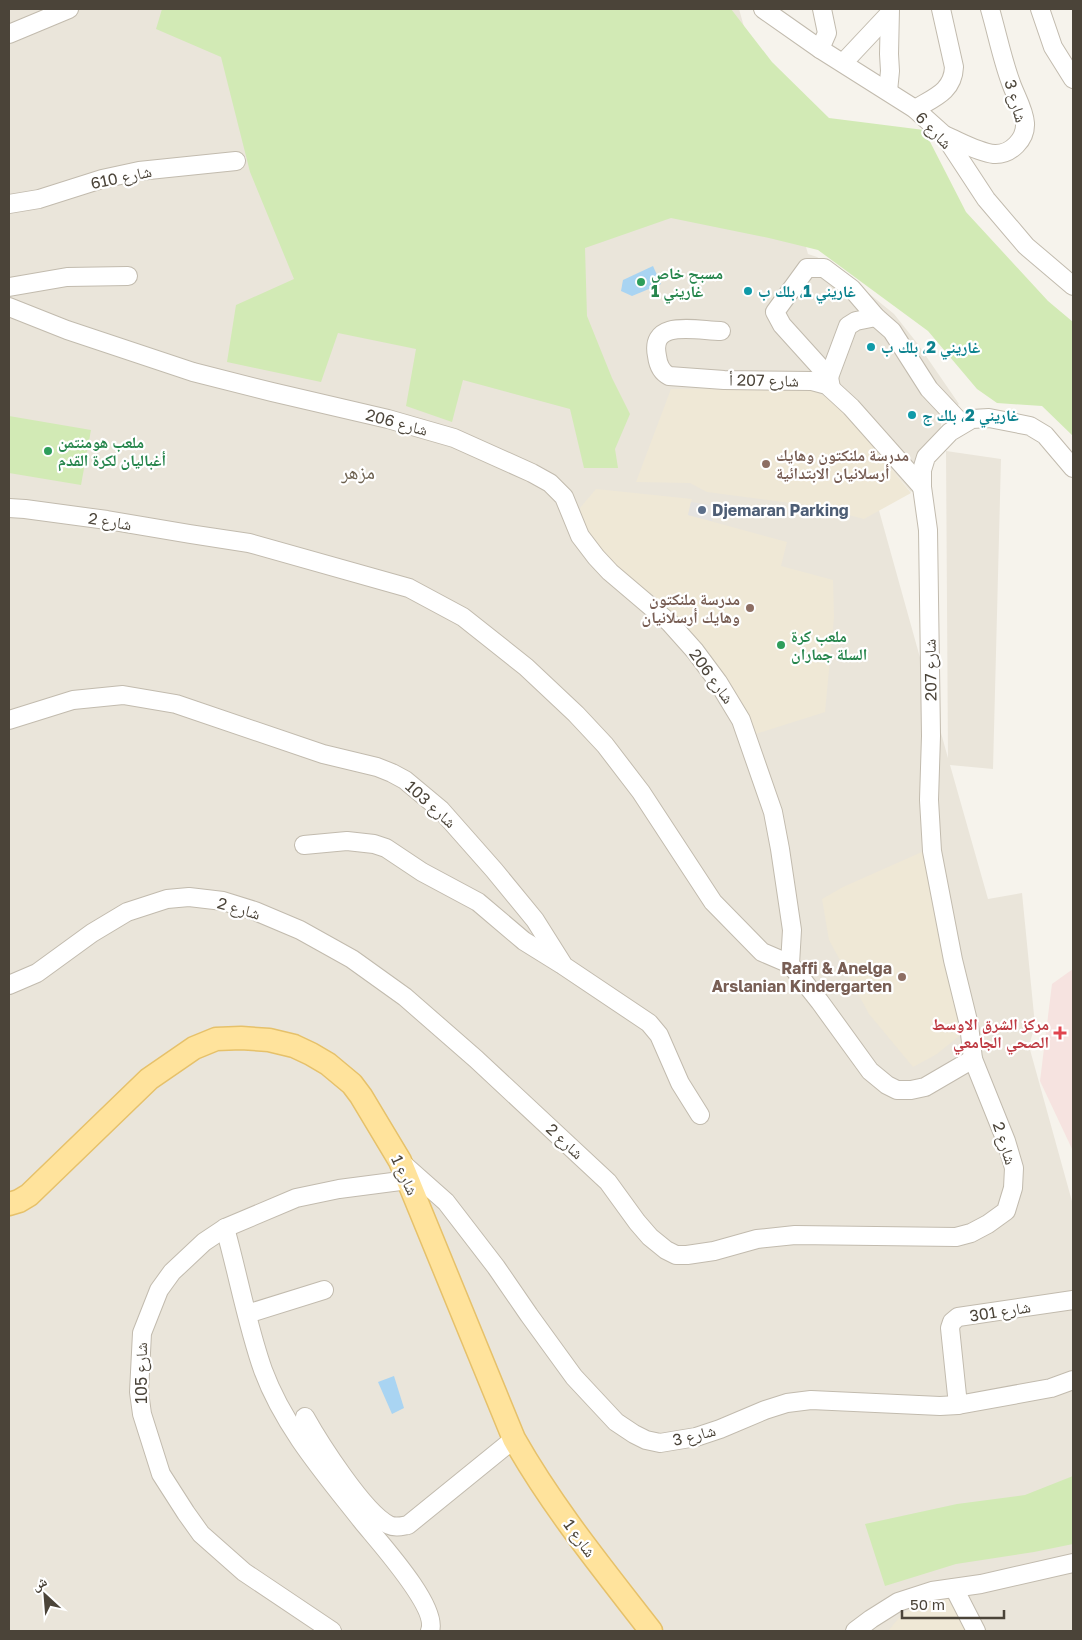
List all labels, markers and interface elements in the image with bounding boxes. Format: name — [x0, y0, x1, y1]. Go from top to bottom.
street label: شارع 3 — [999, 77, 1032, 125]
street label: شارع 6 — [911, 107, 957, 154]
street label: شارع 610 — [89, 161, 154, 194]
place label: مسبح خاص غاريني 1 — [651, 263, 723, 304]
marker: مسبح خاص غاريني 1 — [635, 276, 647, 288]
place label: غاريني 1، بلك ب — [758, 281, 856, 304]
marker: غاريني 1، بلك ب — [742, 285, 754, 297]
place label: غاريني 2، بلك ب — [881, 337, 980, 360]
marker: غاريني 2، بلك ب — [865, 341, 877, 353]
street label: شارع 207 أ — [729, 369, 799, 392]
street label: شارع 206 — [364, 404, 430, 441]
place label: غاريني 2، بلك ج — [922, 405, 1019, 428]
marker: غاريني 2، بلك ج — [906, 409, 918, 421]
place label: ملعب هومنتمن أغباليان لكرة القدم — [58, 432, 166, 472]
marker: ملعب هومنتمن أغباليان لكرة القدم — [42, 445, 54, 457]
place label: مدرسة ملنكتون وهايك أرسلانيان الابتدائية — [776, 445, 909, 483]
marker: مدرسة ملنكتون وهايك أرسلانيان الابتدائية — [760, 458, 772, 470]
district label: مزهر — [340, 460, 375, 484]
place label: Djemaran Parking — [712, 500, 849, 520]
marker: Djemaran Parking — [696, 504, 708, 516]
street label: شارع 2 — [87, 508, 133, 535]
place label: مدرسة ملنكتون وهايك أرسلانيان — [641, 589, 740, 627]
marker: مدرسة ملنكتون وهايك أرسلانيان — [744, 602, 756, 614]
place label: ملعب كرة السلة جماران — [791, 626, 867, 664]
marker: ملعب كرة السلة جماران — [775, 639, 787, 651]
street label: شارع 207 — [919, 639, 942, 701]
street label: شارع 206 — [684, 645, 739, 708]
street label: شارع 103 — [401, 776, 461, 833]
street label: شارع 2 — [215, 892, 263, 925]
place label: Raffi & Anelga Arslanian Kindergarten — [712, 958, 892, 996]
marker: Raffi & Anelga Arslanian Kindergarten — [896, 971, 908, 983]
place label: مركز الشرق الاوسط الصحي الجامعي — [932, 1014, 1049, 1055]
marker: مركز الشرق الاوسط الصحي الجامعي — [1053, 1026, 1067, 1040]
street label: شارع 2 — [542, 1119, 588, 1164]
street label: شارع 2 — [988, 1119, 1021, 1167]
street label: شارع 1 — [386, 1152, 423, 1199]
street label: شارع 301 — [968, 1296, 1032, 1327]
street label: شارع 105 — [131, 1342, 152, 1404]
street label: شارع 3 — [670, 1420, 718, 1451]
street label: شارع 1 — [559, 1515, 600, 1562]
north arrow — [20, 1570, 70, 1620]
text: ش — [29, 1572, 50, 1595]
scale bar — [902, 1588, 1004, 1620]
text: 50 m — [910, 1595, 945, 1613]

